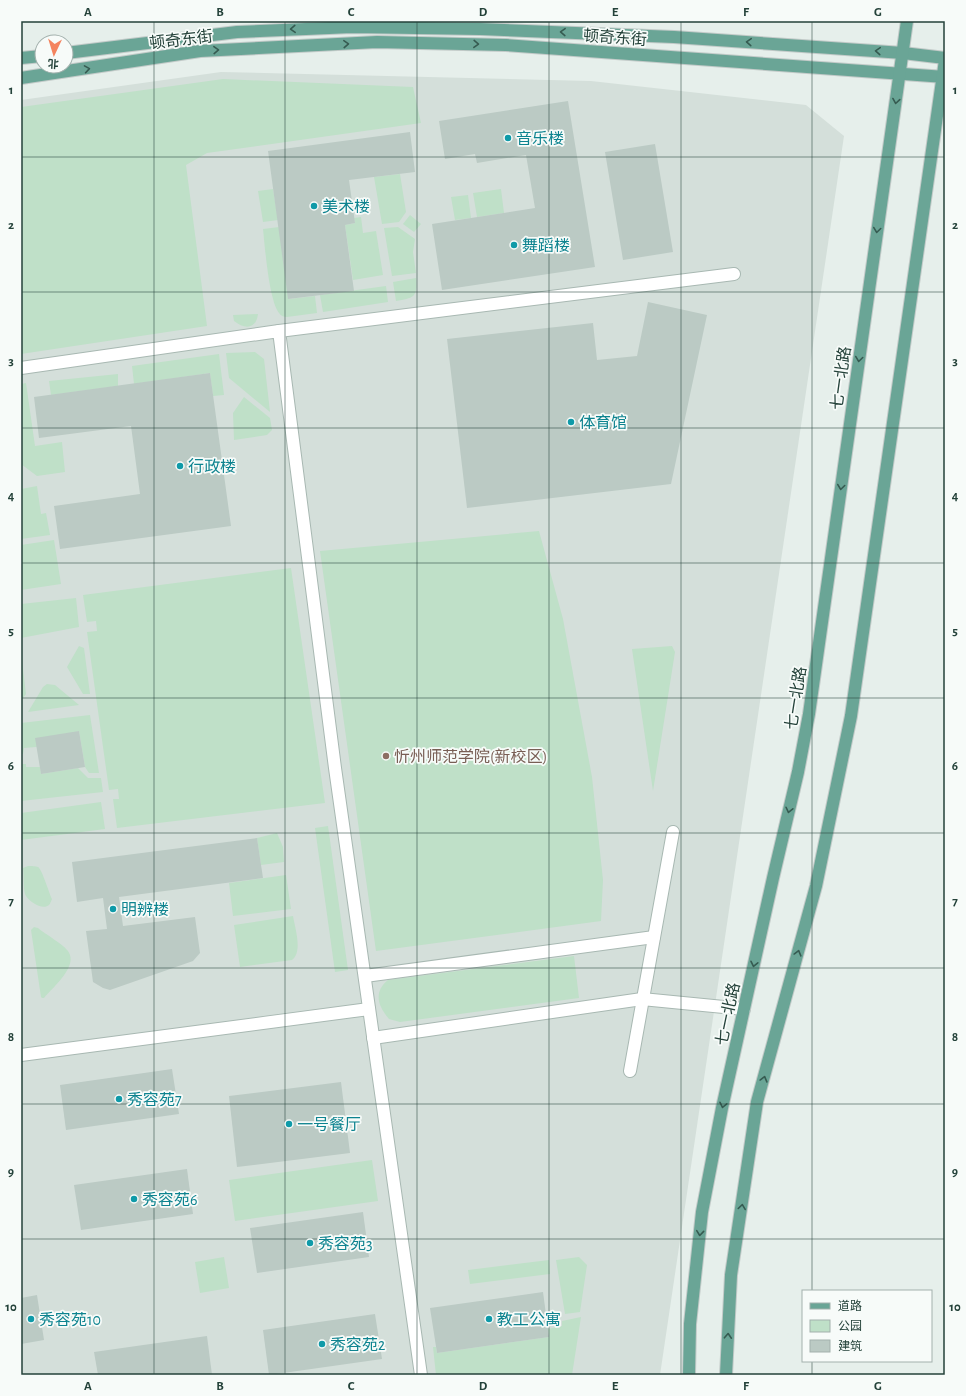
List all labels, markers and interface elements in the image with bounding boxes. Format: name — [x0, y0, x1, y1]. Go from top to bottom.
text: A — [84, 6, 92, 19]
text: B — [216, 6, 224, 19]
text: C — [348, 6, 355, 19]
text: D — [479, 6, 488, 19]
text: E — [612, 6, 619, 19]
text: F — [743, 6, 750, 19]
text: G — [874, 6, 882, 19]
one-way arrow — [290, 25, 296, 34]
street label: 顿奇东街 — [148, 27, 214, 52]
street label: 顿奇东街 — [582, 27, 647, 48]
one-way arrow — [560, 28, 566, 37]
north arrow — [34, 34, 74, 74]
one-way arrow — [746, 38, 752, 47]
one-way arrow — [343, 39, 349, 48]
one-way arrow — [473, 40, 479, 49]
one-way arrow — [213, 46, 219, 55]
one-way arrow — [875, 47, 881, 56]
text: 北 — [47, 58, 59, 69]
one-way arrow — [84, 65, 90, 74]
text: 1 — [9, 84, 13, 97]
text: 1 — [953, 84, 957, 97]
one-way arrow — [892, 98, 901, 104]
place label: 音乐楼 — [516, 130, 564, 147]
marker: 音乐楼 — [503, 133, 513, 143]
place label: 美术楼 — [322, 198, 370, 215]
marker: 美术楼 — [309, 201, 319, 211]
text: 2 — [8, 219, 14, 232]
text: 2 — [952, 219, 958, 232]
one-way arrow — [873, 227, 882, 233]
place label: 舞蹈楼 — [522, 237, 570, 254]
marker: 舞蹈楼 — [509, 240, 519, 250]
street label: 七一北路 — [828, 345, 853, 411]
text: 3 — [8, 355, 14, 368]
text: 3 — [952, 355, 958, 368]
one-way arrow — [855, 356, 864, 362]
place label: 体育馆 — [579, 414, 627, 431]
marker: 体育馆 — [566, 417, 576, 427]
place label: 行政楼 — [188, 458, 236, 475]
marker: 行政楼 — [175, 461, 185, 471]
one-way arrow — [837, 484, 846, 490]
text: 4 — [8, 490, 15, 503]
text: 4 — [952, 490, 959, 503]
text: 5 — [8, 625, 14, 638]
text: 5 — [952, 625, 958, 638]
street label: 七一北路 — [782, 665, 809, 731]
place label: 忻州师范学院(新校区) — [394, 748, 548, 765]
marker: 忻州师范学院(新校区) — [381, 751, 391, 761]
text: 6 — [8, 760, 14, 773]
text: 6 — [952, 760, 958, 773]
one-way arrow — [785, 806, 794, 813]
text: 7 — [8, 895, 14, 908]
text: 7 — [952, 895, 958, 908]
place label: 明辨楼 — [121, 901, 169, 918]
marker: 明辨楼 — [108, 904, 118, 914]
one-way arrow — [793, 950, 801, 957]
one-way arrow — [750, 961, 758, 967]
street label: 七一北路 — [713, 981, 742, 1047]
text: 8 — [8, 1031, 14, 1044]
text: 8 — [952, 1031, 958, 1044]
one-way arrow — [759, 1076, 767, 1082]
place label: 秀容苑7 — [127, 1091, 182, 1108]
marker: 秀容苑7 — [114, 1094, 124, 1104]
one-way arrow — [719, 1102, 728, 1108]
place label: 一号餐厅 — [297, 1116, 361, 1133]
marker: 一号餐厅 — [284, 1119, 294, 1129]
text: 9 — [8, 1166, 14, 1179]
text: 9 — [952, 1166, 958, 1179]
place label: 秀容苑6 — [142, 1191, 198, 1208]
marker: 秀容苑6 — [129, 1194, 139, 1204]
one-way arrow — [737, 1204, 746, 1210]
one-way arrow — [696, 1230, 705, 1236]
place label: 秀容苑3 — [318, 1235, 373, 1252]
marker: 秀容苑3 — [305, 1238, 315, 1248]
legend — [802, 1290, 932, 1362]
text: 道路 — [838, 1299, 862, 1312]
text: 10 — [5, 1301, 17, 1314]
text: 10 — [949, 1301, 961, 1314]
place label: 秀容苑10 — [39, 1311, 101, 1328]
place label: 教工公寓 — [497, 1311, 561, 1328]
marker: 秀容苑10 — [26, 1314, 36, 1324]
marker: 教工公寓 — [484, 1314, 494, 1324]
text: 公园 — [838, 1320, 862, 1332]
one-way arrow — [724, 1333, 733, 1339]
place label: 秀容苑2 — [330, 1336, 385, 1353]
marker: 秀容苑2 — [317, 1339, 327, 1349]
text: 建筑 — [838, 1339, 862, 1352]
text: A — [84, 1380, 92, 1393]
text: B — [216, 1380, 224, 1393]
text: C — [348, 1380, 355, 1393]
text: D — [479, 1380, 488, 1393]
text: E — [612, 1380, 619, 1393]
text: F — [743, 1380, 750, 1393]
text: G — [874, 1380, 882, 1393]

